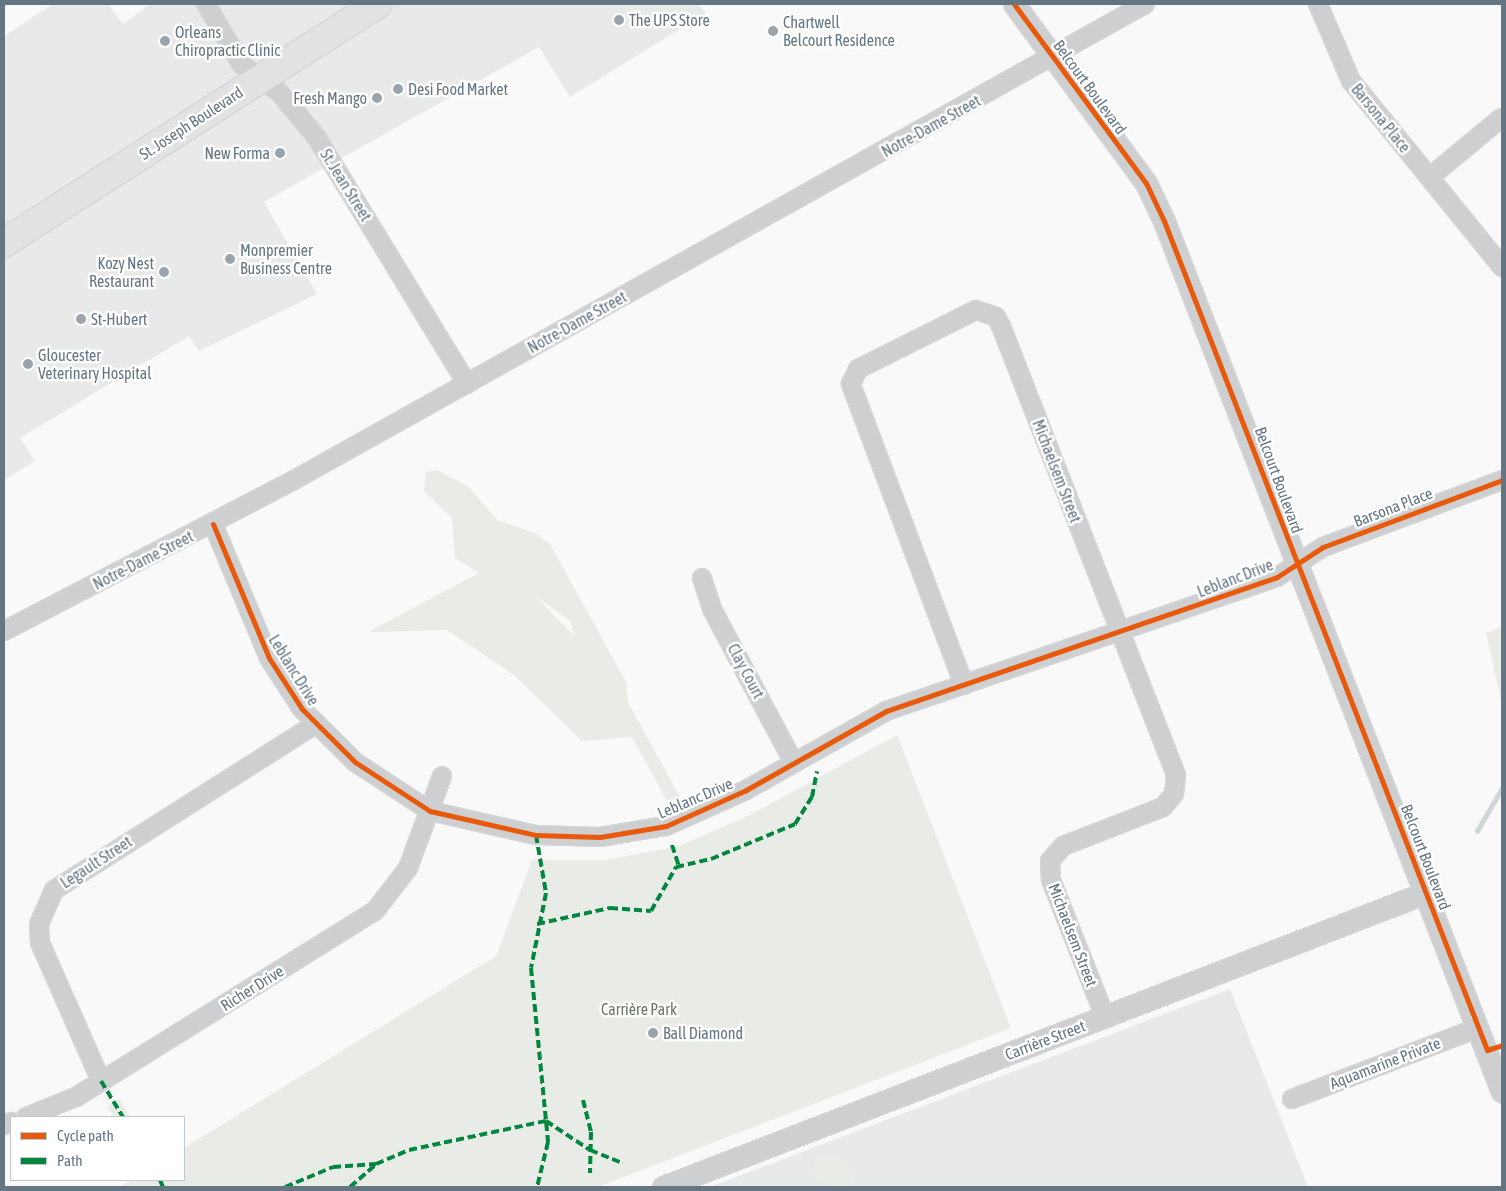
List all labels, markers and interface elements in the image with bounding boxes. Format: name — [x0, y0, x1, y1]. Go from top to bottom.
place label: The UPS Store — [629, 10, 710, 30]
place label: Chartwell Belcourt Residence — [783, 12, 895, 50]
marker: The UPS Store — [613, 14, 625, 26]
place label: Orleans Chiropractic Clinic — [175, 22, 280, 60]
marker: Chartwell Belcourt Residence — [767, 25, 779, 37]
marker: Orleans Chiropractic Clinic — [159, 35, 171, 47]
street label: Belcourt Boulevard — [1049, 36, 1131, 138]
place label: Desi Food Market — [408, 79, 508, 99]
street label: Barsona Place — [1347, 80, 1415, 156]
street label: St. Joseph Boulevard — [136, 82, 246, 164]
marker: Desi Food Market — [392, 83, 404, 95]
place label: Fresh Mango — [293, 88, 367, 108]
street label: Notre-Dame Street — [878, 91, 984, 161]
marker: Fresh Mango — [371, 92, 383, 104]
place label: New Forma — [204, 143, 270, 163]
street label: St. Jean Street — [316, 145, 376, 225]
marker: New Forma — [274, 147, 286, 159]
place label: Monpremier Business Centre — [240, 240, 332, 278]
place label: Kozy Nest Restaurant — [89, 253, 154, 291]
marker: Monpremier Business Centre — [224, 253, 236, 265]
marker: Kozy Nest Restaurant — [158, 266, 170, 278]
street label: Notre-Dame Street — [524, 287, 630, 357]
place label: St-Hubert — [91, 309, 147, 329]
marker: St-Hubert — [75, 313, 87, 325]
place label: Gloucester Veterinary Hospital — [38, 345, 151, 383]
marker: Gloucester Veterinary Hospital — [22, 358, 34, 370]
street label: Michaelsem Street — [1029, 417, 1085, 525]
street label: Belcourt Boulevard — [1251, 424, 1307, 536]
street label: Barsona Place — [1351, 483, 1435, 531]
street label: Notre-Dame Street — [90, 526, 196, 594]
street label: Leblanc Drive — [1194, 555, 1276, 601]
street label: Leblanc Drive — [265, 631, 323, 709]
street label: Clay Court — [724, 640, 768, 702]
street label: Leblanc Drive — [655, 774, 735, 822]
street label: Belcourt Boulevard — [1397, 801, 1455, 913]
street label: Legault Street — [57, 832, 135, 892]
street label: Michaelsem Street — [1045, 881, 1101, 989]
street label: Richer Drive — [217, 961, 287, 1015]
park label: Carrière Park — [601, 999, 677, 1019]
street label: Carrière Street — [1002, 1016, 1088, 1064]
place label: Ball Diamond — [663, 1023, 743, 1043]
marker: Ball Diamond — [647, 1027, 659, 1039]
street label: Aquamarine Private — [1327, 1033, 1443, 1093]
legend — [10, 1116, 185, 1181]
text: Cycle path — [57, 1127, 114, 1144]
text: Path — [57, 1152, 83, 1169]

